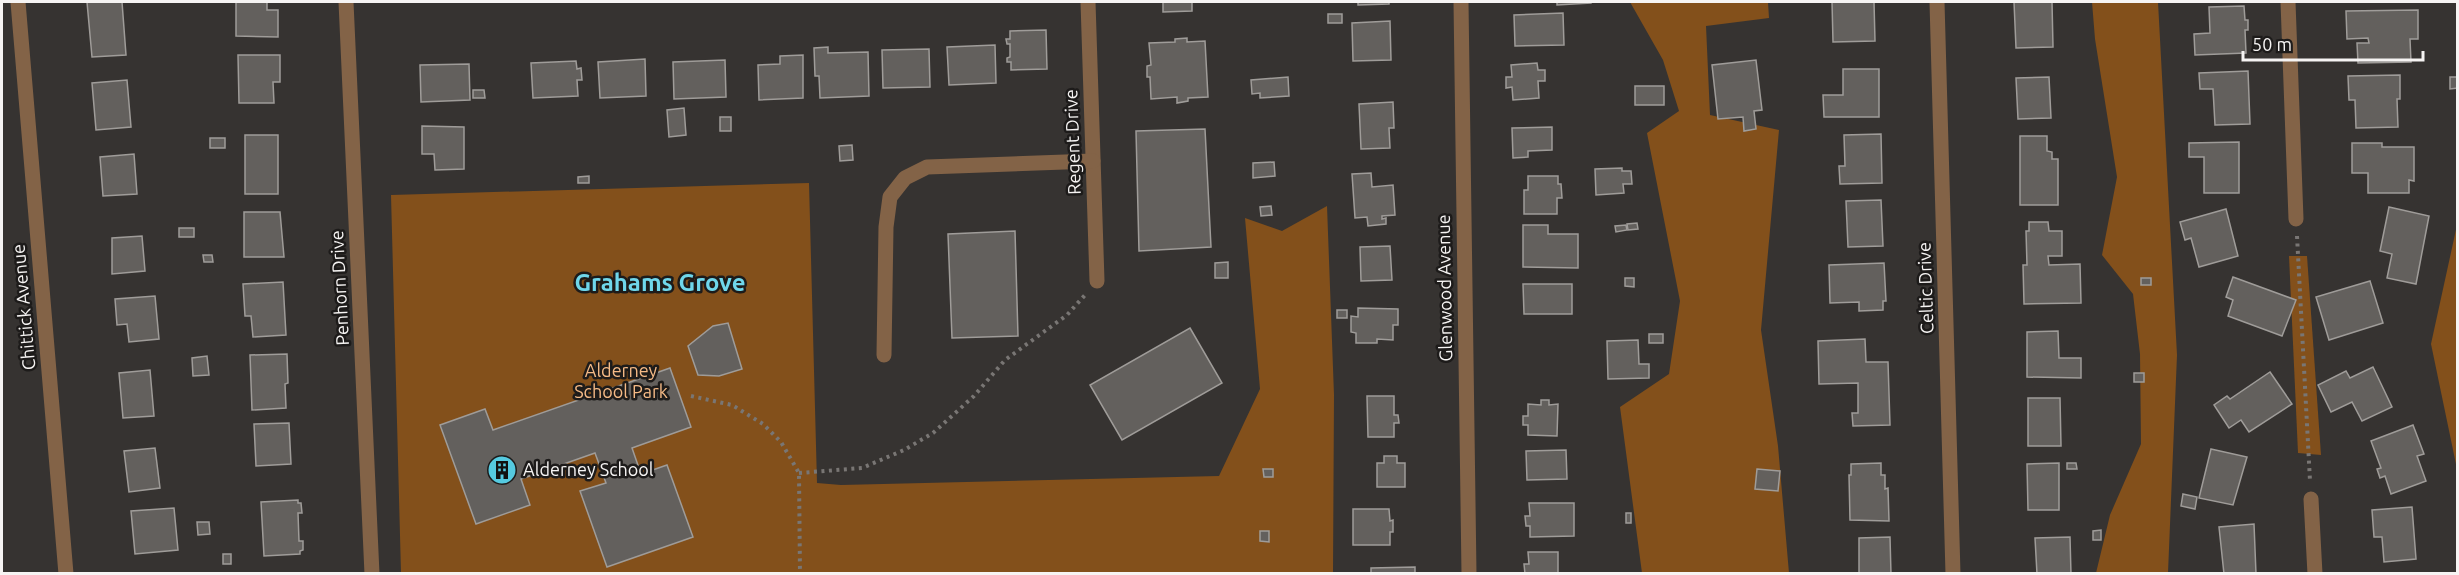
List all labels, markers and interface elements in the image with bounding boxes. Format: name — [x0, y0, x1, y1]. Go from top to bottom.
scale bar — [2243, 24, 2423, 62]
text: 50 m — [2252, 34, 2292, 54]
street label: Regent Drive — [1060, 89, 1084, 195]
street label: Glenwood Avenue — [1433, 214, 1455, 362]
street label: Penhorn Drive — [326, 230, 352, 346]
street label: Celtic Drive — [1913, 242, 1937, 334]
street label: Chittick Avenue — [8, 243, 38, 371]
district label: Grahams Grove — [575, 269, 745, 296]
park label: Alderney School Park — [574, 360, 668, 401]
building icon: Alderney School — [486, 454, 518, 486]
place label: Alderney School — [523, 459, 654, 479]

